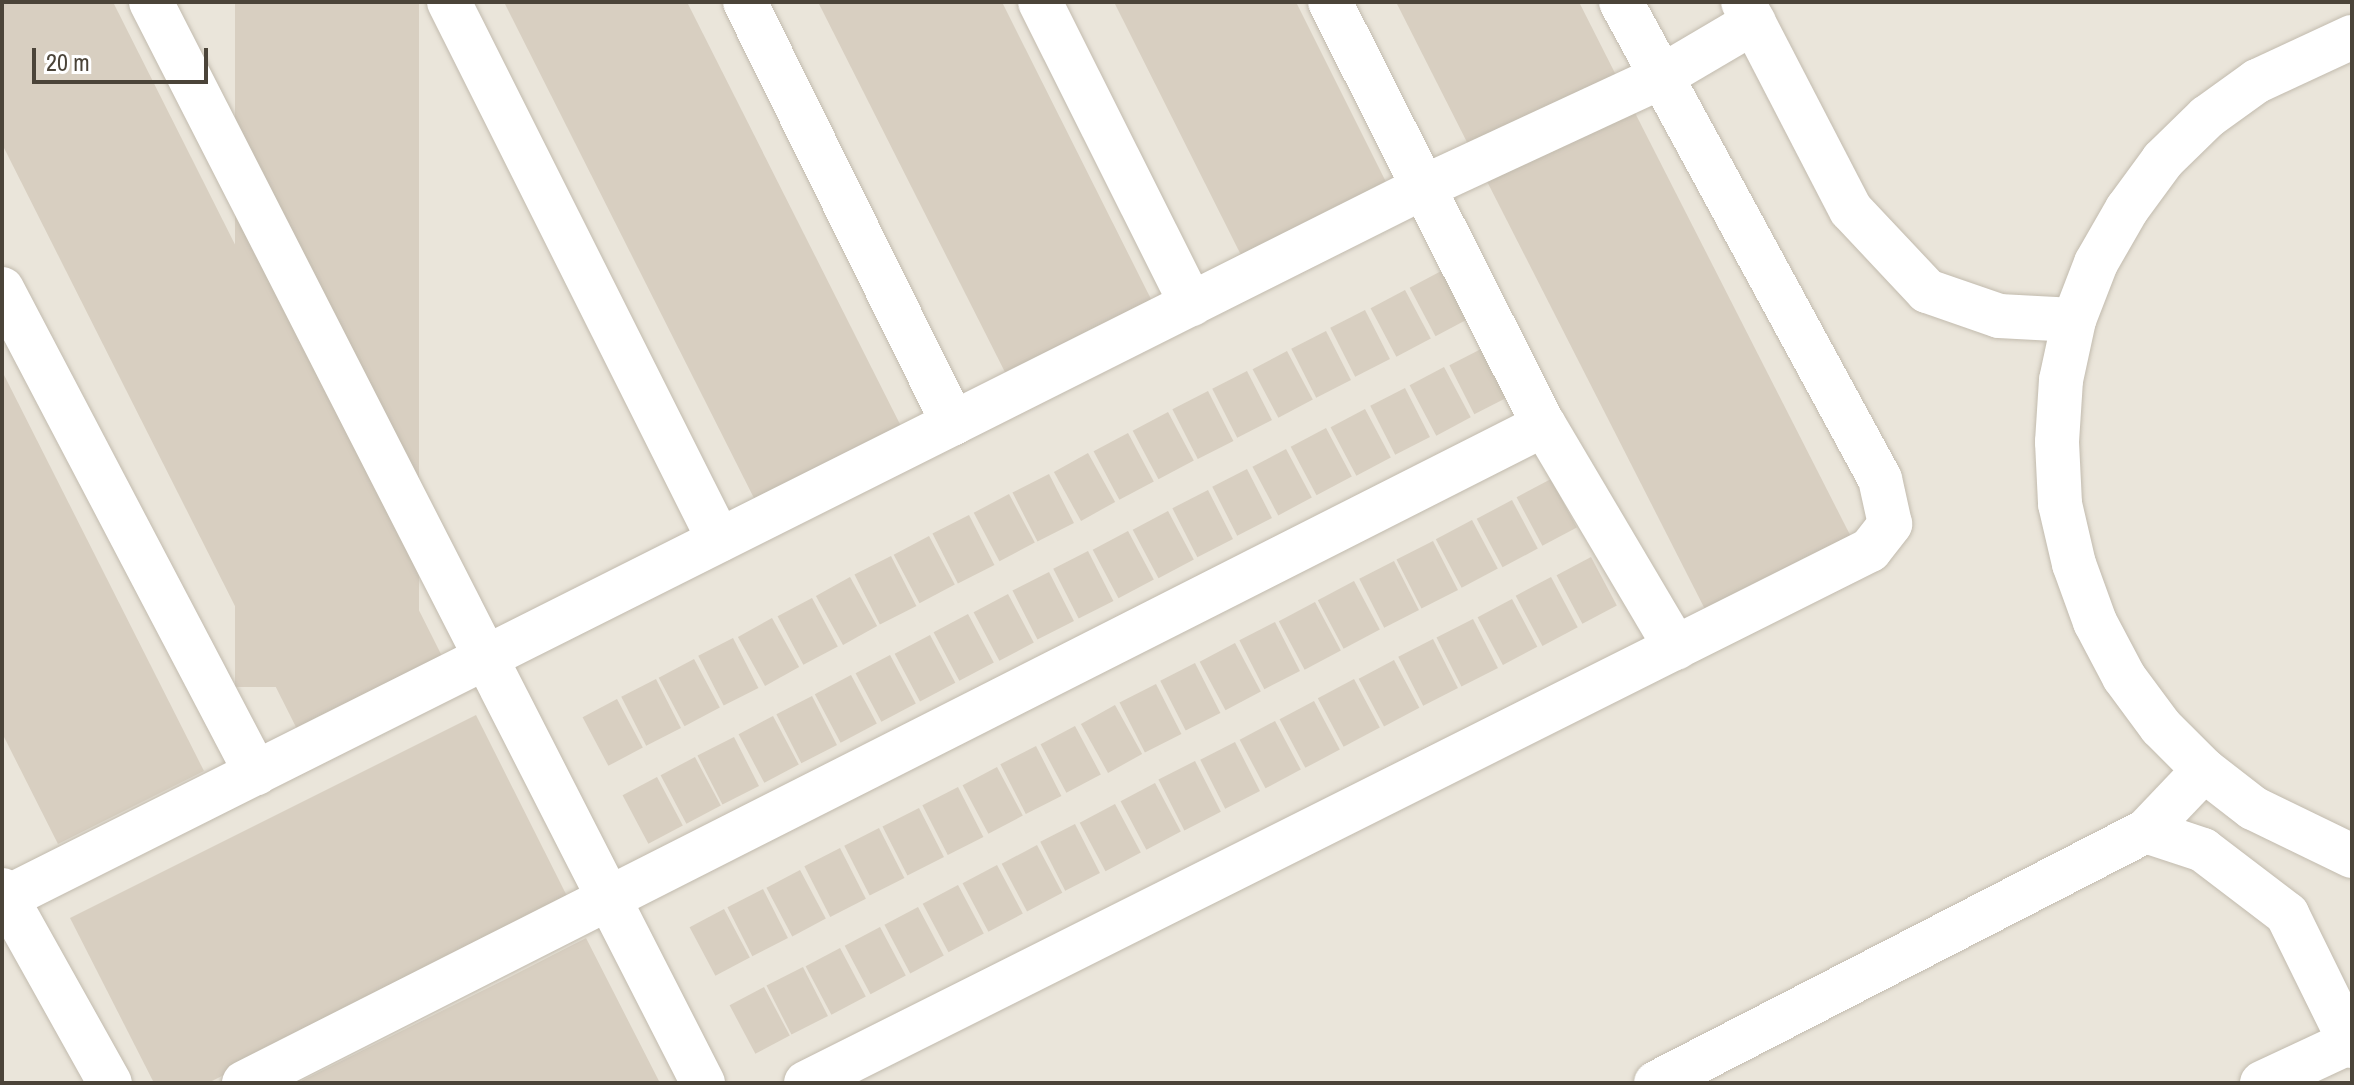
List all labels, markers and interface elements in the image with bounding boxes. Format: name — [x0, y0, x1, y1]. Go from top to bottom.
scale bar — [36, 32, 212, 82]
text: 20 m — [46, 46, 90, 78]

